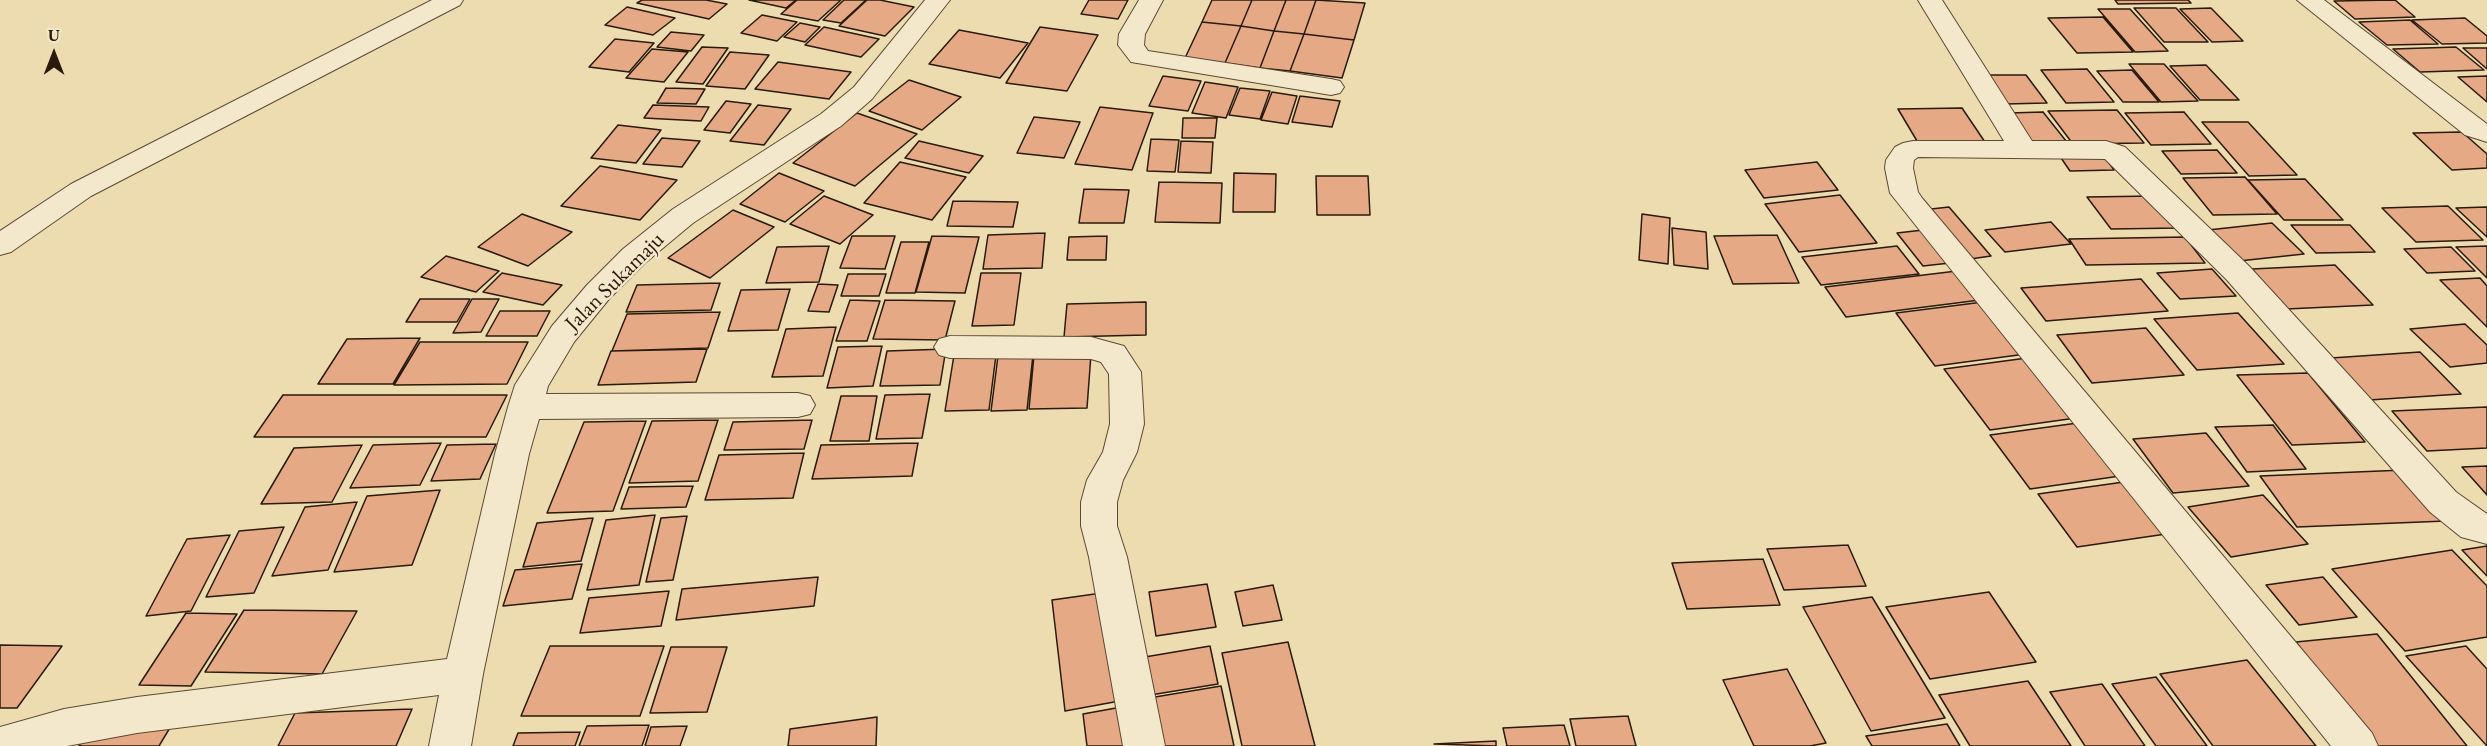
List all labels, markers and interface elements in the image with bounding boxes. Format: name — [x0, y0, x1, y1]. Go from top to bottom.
north arrow — [24, 24, 84, 84]
text: U — [48, 25, 60, 46]
street label: Jalan Sukamaju — [560, 227, 670, 337]

